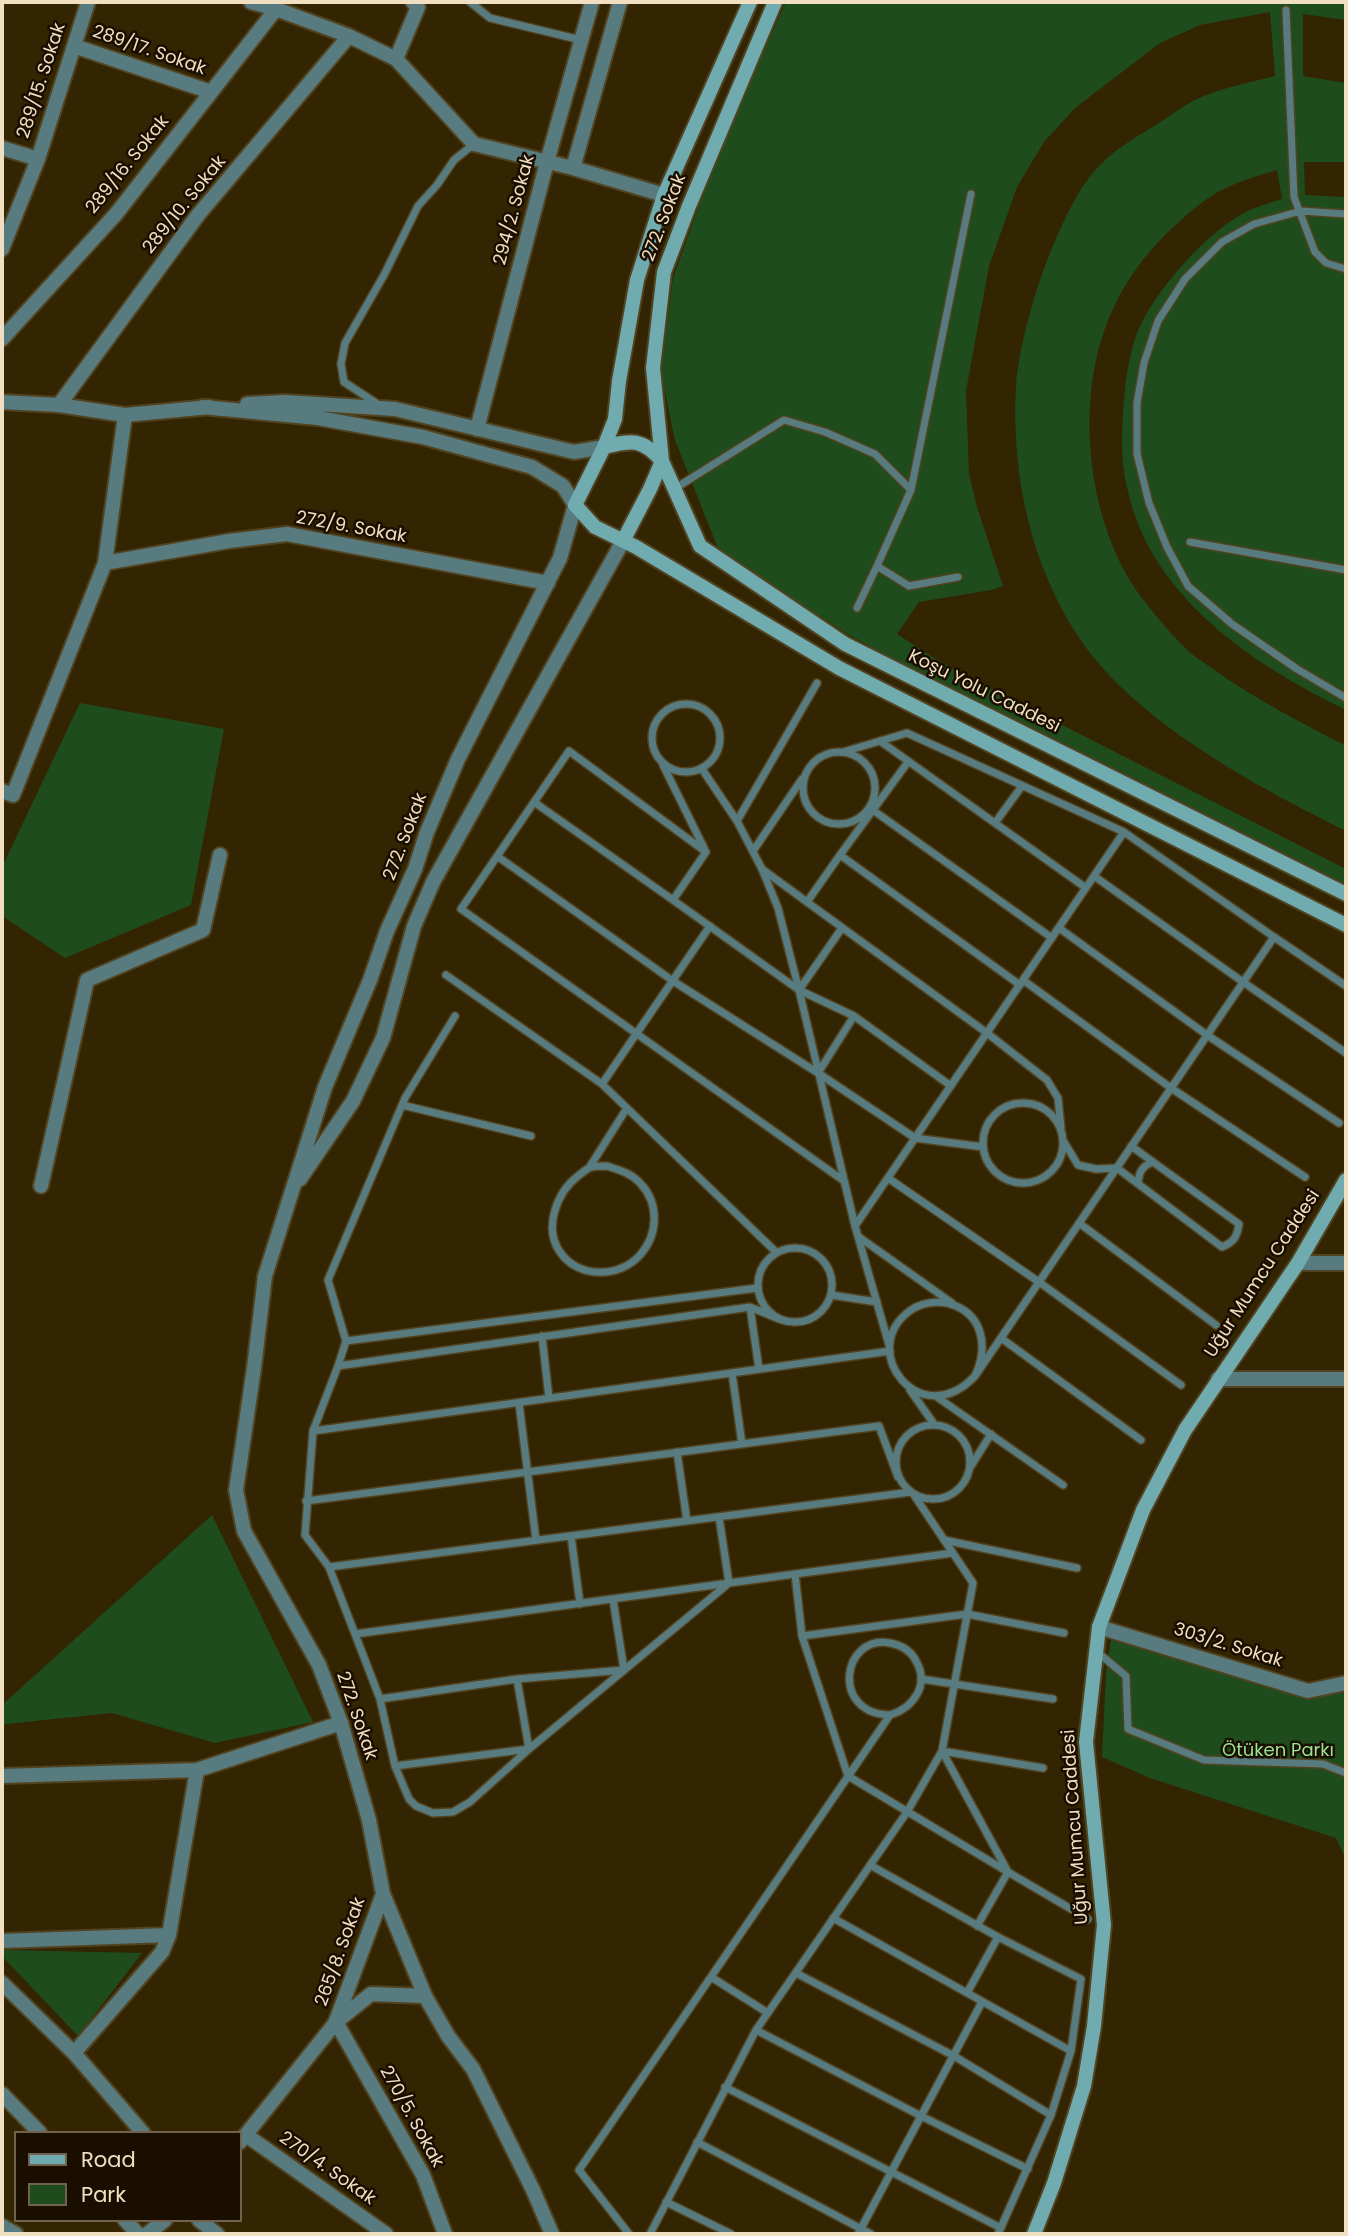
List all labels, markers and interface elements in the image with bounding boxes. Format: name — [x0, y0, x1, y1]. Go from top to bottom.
street label: 289/15. Sokak — [13, 21, 71, 141]
street label: 289/17. Sokak — [89, 21, 209, 81]
street label: 289/16. Sokak — [82, 112, 174, 218]
street label: 289/10. Sokak — [139, 152, 231, 258]
street label: 294/2. Sokak — [490, 152, 540, 268]
street label: 272. Sokak — [638, 171, 692, 265]
street label: 272/9. Sokak — [294, 508, 408, 548]
street label: Koşu Yolu Caddesi — [905, 646, 1063, 738]
street label: 272. Sokak — [379, 790, 433, 884]
street label: Uğur Mumcu Caddesi — [1201, 1186, 1325, 1362]
street label: 303/2. Sokak — [1171, 1619, 1285, 1673]
street label: 272. Sokak — [331, 1669, 381, 1763]
street label: Uğur Mumcu Caddesi — [1058, 1729, 1094, 1925]
park label: Ötüken Parkı — [1222, 1740, 1334, 1762]
street label: 265/8. Sokak — [311, 1895, 371, 2009]
street label: 270/5. Sokak — [374, 2062, 448, 2172]
street label: 270/4. Sokak — [275, 2128, 379, 2210]
legend — [14, 2131, 242, 2222]
text: Road — [81, 2145, 136, 2174]
text: Park — [81, 2180, 126, 2209]

